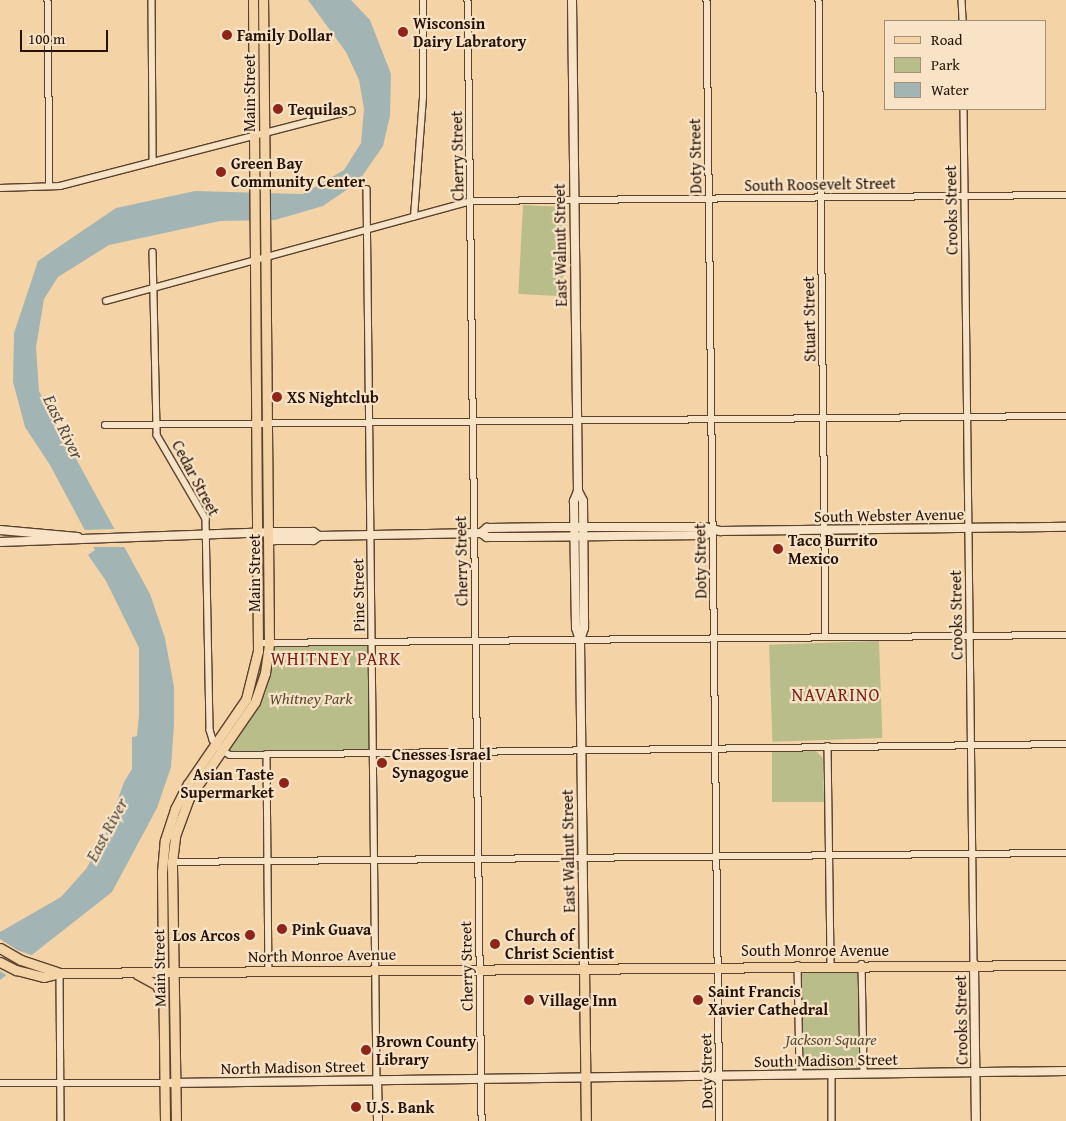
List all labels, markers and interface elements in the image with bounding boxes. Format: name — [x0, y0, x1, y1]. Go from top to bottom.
place label: Wisconsin Dairy Labratory — [413, 13, 526, 51]
scale bar — [22, 20, 110, 52]
legend — [884, 20, 1046, 110]
place label: Family Dollar — [237, 25, 333, 45]
marker: Wisconsin Dairy Labratory — [397, 26, 409, 38]
text: 100 m — [28, 28, 65, 49]
marker: Family Dollar — [221, 29, 233, 41]
text: Road — [931, 29, 962, 50]
street label: Main Street — [239, 54, 259, 132]
text: Park — [931, 54, 960, 75]
text: Water — [931, 79, 969, 100]
place label: Tequilas — [288, 99, 348, 119]
marker: Tequilas — [272, 103, 284, 115]
street label: Cherry Street — [447, 111, 467, 201]
street label: Doty Street — [685, 118, 705, 194]
place label: Green Bay Community Center — [231, 153, 365, 191]
street label: Crooks Street — [941, 165, 961, 255]
marker: Green Bay Community Center — [215, 166, 227, 178]
street label: South Roosevelt Street — [744, 173, 896, 195]
street label: East Walnut Street — [549, 183, 571, 307]
street label: Stuart Street — [799, 276, 819, 362]
place label: XS Nightclub — [287, 387, 379, 407]
water label: East River — [38, 391, 88, 463]
marker: XS Nightclub — [271, 391, 283, 403]
street label: Cedar Street — [168, 437, 224, 519]
street label: South Webster Avenue — [814, 504, 964, 526]
street label: Cherry Street — [451, 516, 471, 606]
street label: Doty Street — [690, 523, 710, 599]
place label: Taco Burrito Mexico — [788, 530, 878, 568]
street label: Main Street — [244, 534, 264, 612]
marker: Taco Burrito Mexico — [772, 543, 784, 555]
street label: Pine Street — [348, 558, 368, 632]
street label: Crooks Street — [946, 570, 966, 660]
district label: WHITNEY PARK — [269, 648, 403, 670]
district label: NAVARINO — [791, 684, 881, 706]
park label: Whitney Park — [269, 688, 353, 708]
place label: Cnesses Israel Synagogue — [392, 744, 491, 782]
marker: Cnesses Israel Synagogue — [376, 757, 388, 769]
place label: Asian Taste Supermarket — [180, 764, 274, 802]
marker: Asian Taste Supermarket — [278, 777, 290, 789]
street label: East Walnut Street — [557, 789, 579, 913]
water label: East River — [81, 795, 133, 865]
place label: Pink Guava — [292, 919, 371, 939]
street label: Cherry Street — [456, 921, 476, 1011]
marker: Pink Guava — [276, 923, 288, 935]
place label: Los Arcos — [173, 925, 240, 945]
place label: Church of Christ Scientist — [505, 925, 614, 963]
street label: Main Street — [149, 929, 169, 1007]
marker: Los Arcos — [244, 929, 256, 941]
marker: Church of Christ Scientist — [489, 938, 501, 950]
street label: South Monroe Avenue — [741, 940, 889, 960]
street label: North Monroe Avenue — [248, 944, 396, 966]
street label: Crooks Street — [951, 975, 971, 1065]
place label: Saint Francis Xavier Cathedral — [708, 981, 828, 1019]
place label: Village Inn — [539, 990, 617, 1010]
marker: Village Inn — [523, 994, 535, 1006]
marker: Saint Francis Xavier Cathedral — [692, 994, 704, 1006]
park label: Jackson Square — [785, 1029, 877, 1049]
place label: Brown County Library — [376, 1031, 476, 1069]
street label: Doty Street — [696, 1033, 716, 1109]
marker: Brown County Library — [360, 1044, 372, 1056]
street label: South Madison Street — [754, 1049, 898, 1071]
street label: North Madison Street — [221, 1056, 365, 1078]
place label: U.S. Bank — [366, 1097, 434, 1117]
marker: U.S. Bank — [350, 1101, 362, 1113]

